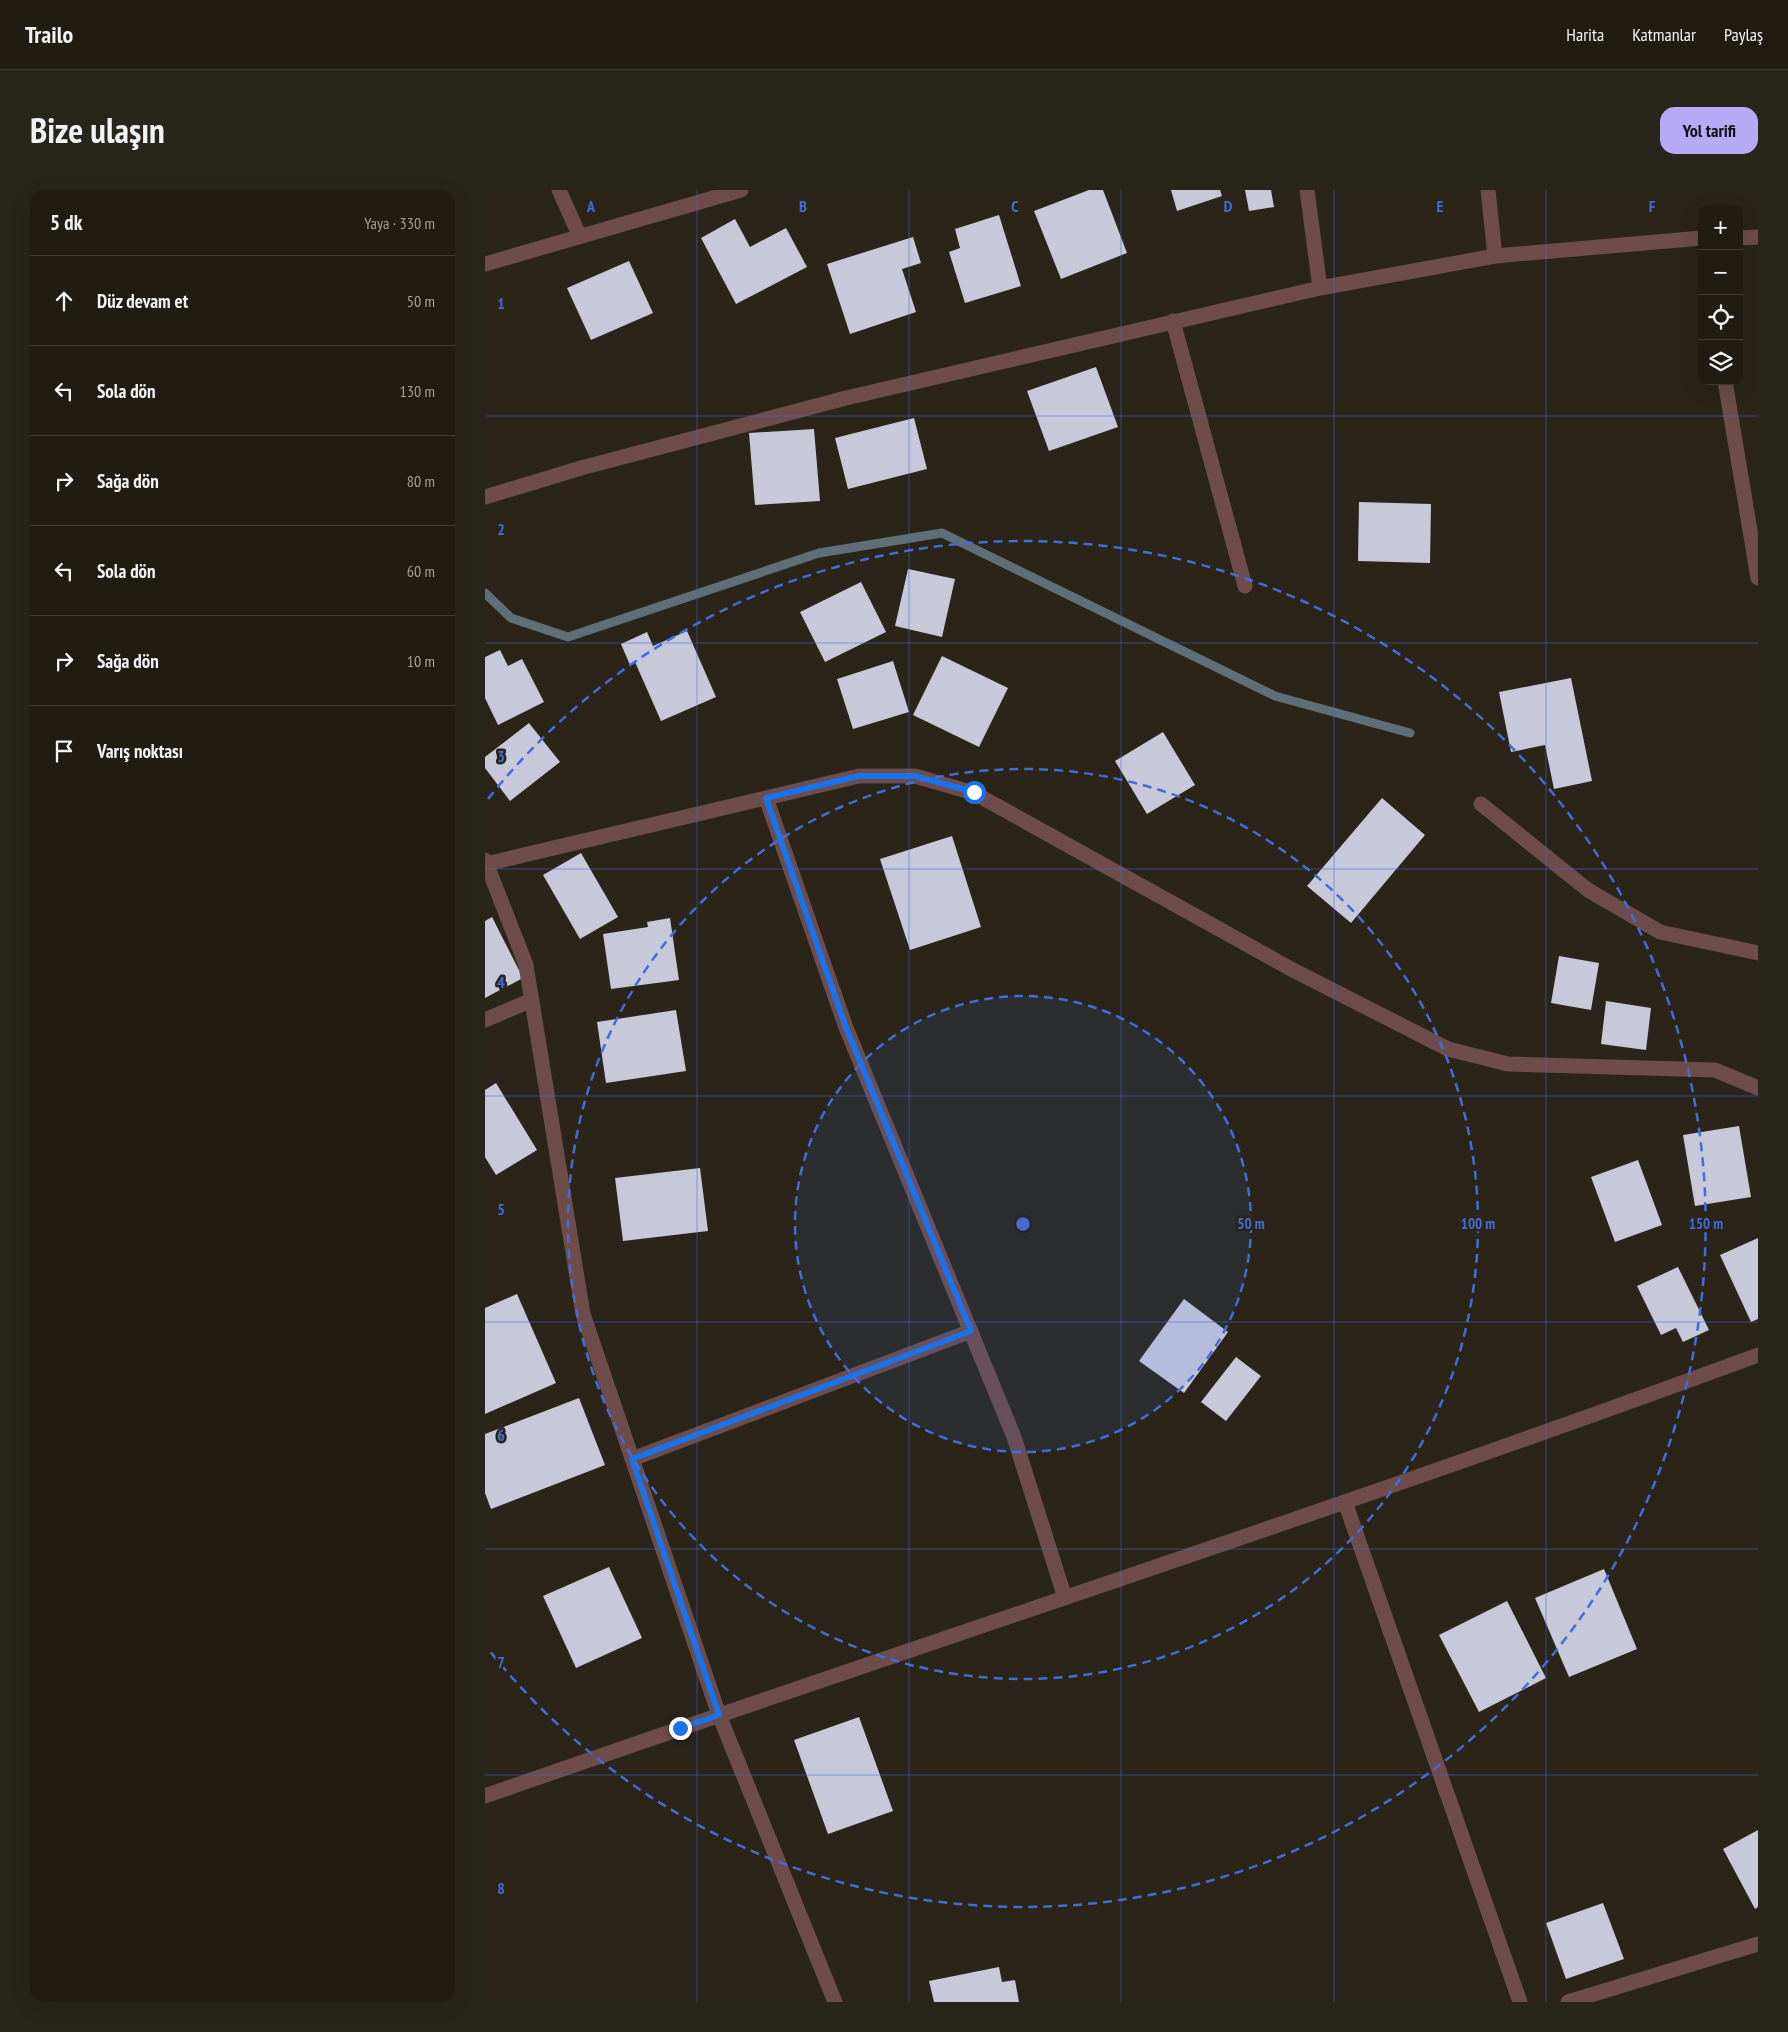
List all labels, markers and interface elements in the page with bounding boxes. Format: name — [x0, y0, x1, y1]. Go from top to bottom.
text: Trailo — [25, 19, 73, 50]
text: Harita — [1566, 23, 1604, 46]
text: Katmanlar — [1632, 23, 1696, 46]
text: Paylaş — [1724, 23, 1763, 46]
text: Bize ulaşın — [30, 107, 165, 153]
button: Yol tarifi — [1660, 107, 1758, 154]
text: A — [586, 196, 596, 216]
text: B — [799, 196, 807, 216]
text: C — [1011, 196, 1019, 216]
text: D — [1224, 196, 1233, 216]
text: E — [1437, 196, 1444, 216]
text: F — [1649, 196, 1656, 216]
map controls — [1698, 205, 1743, 385]
button: + — [1698, 205, 1743, 250]
text: 5 dk — [50, 209, 82, 236]
text: Yaya · 330 m — [364, 213, 435, 233]
button: − — [1698, 250, 1743, 295]
icon: ahead — [50, 287, 78, 315]
text: Düz devam et — [97, 289, 188, 313]
text: 50 m — [407, 291, 435, 311]
text: 1 — [497, 293, 505, 313]
button: locate — [1698, 295, 1743, 340]
button: layers — [1698, 340, 1743, 385]
icon: left — [50, 377, 78, 405]
text: Sola dön — [97, 379, 156, 403]
text: 130 m — [400, 381, 435, 401]
icon: right — [50, 467, 78, 495]
text: Sağa dön — [97, 469, 159, 493]
text: 80 m — [407, 471, 435, 491]
text: 2 — [497, 519, 505, 539]
icon: left — [50, 557, 78, 585]
text: Sola dön — [97, 559, 156, 583]
text: 60 m — [407, 561, 435, 581]
icon: right — [50, 647, 78, 675]
text: Sağa dön — [97, 649, 159, 673]
text: 10 m — [407, 651, 435, 671]
icon: arrive — [50, 737, 78, 765]
text: Varış noktası — [97, 739, 183, 763]
text: 3 — [497, 746, 505, 766]
route start — [963, 781, 986, 804]
text: 4 — [497, 972, 505, 992]
text: 5 — [497, 1199, 505, 1219]
text: 50 m — [1237, 1214, 1265, 1233]
text: 100 m — [1461, 1214, 1495, 1233]
text: 150 m — [1689, 1214, 1723, 1233]
centre of rings — [1014, 1215, 1032, 1233]
text: 6 — [497, 1425, 505, 1445]
text: 7 — [497, 1652, 505, 1672]
route end — [669, 1717, 692, 1740]
text: 8 — [497, 1878, 505, 1898]

